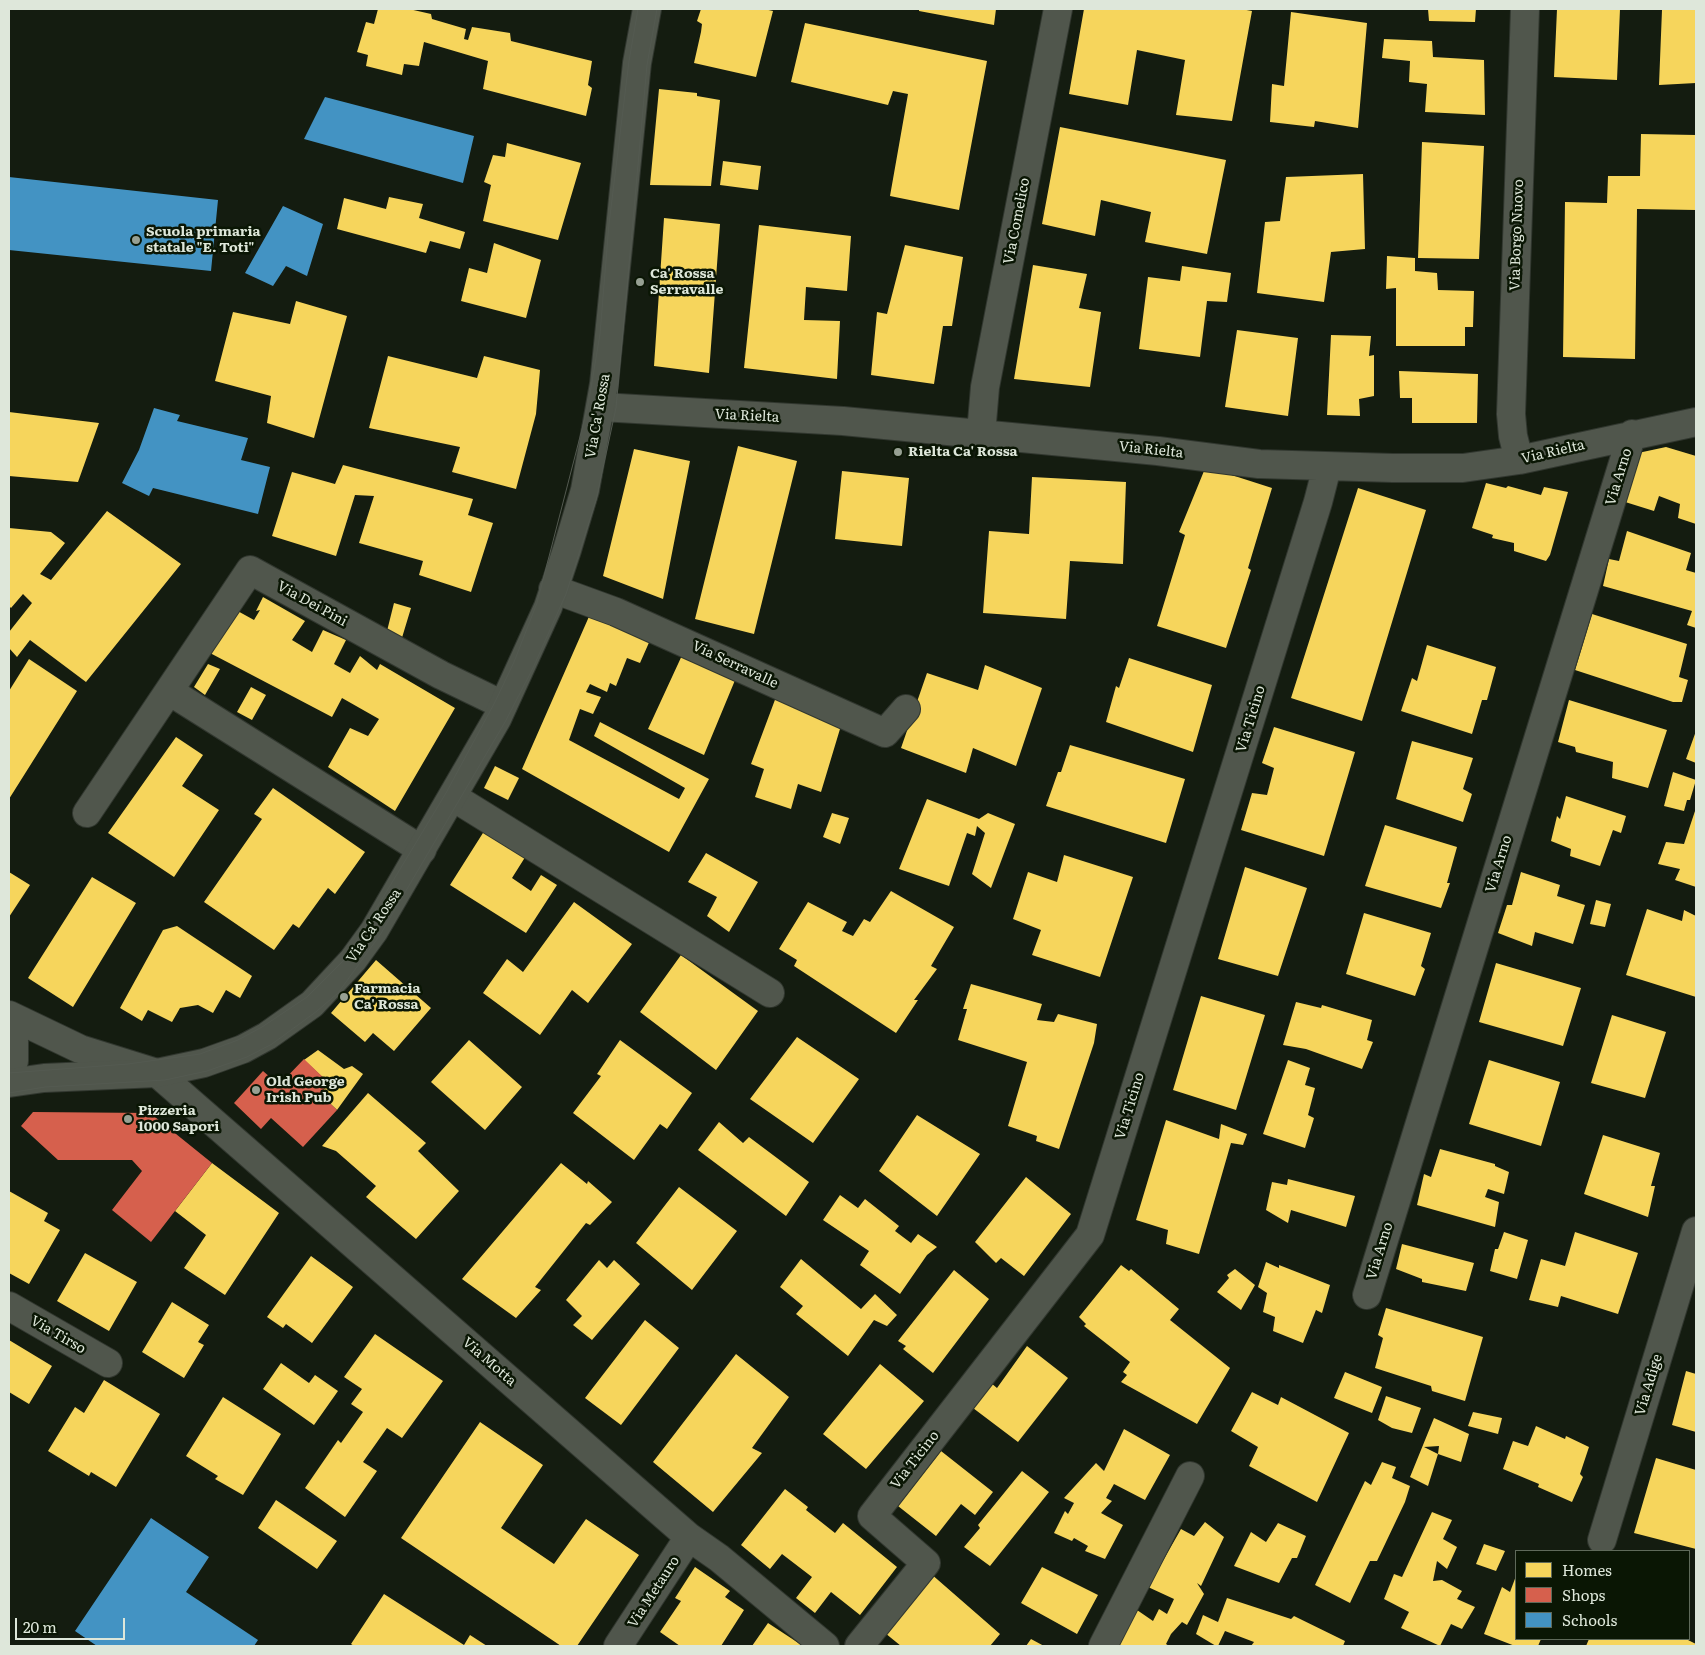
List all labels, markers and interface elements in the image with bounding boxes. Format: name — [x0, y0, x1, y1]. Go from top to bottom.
street label: Via Comelico — [1000, 176, 1034, 266]
street label: Via Borgo Nuovo — [1507, 179, 1527, 291]
place label: Scuola primaria statale "E. Toti" — [146, 224, 261, 256]
marker: Scuola primaria statale "E. Toti" — [130, 234, 142, 246]
place label: Ca' Rossa Serravalle — [650, 266, 724, 298]
marker: Ca' Rossa Serravalle — [634, 276, 646, 288]
street label: Via Ca' Rossa — [582, 372, 614, 460]
street label: Via Rielta — [714, 406, 780, 426]
street label: Via Rielta — [1520, 437, 1586, 467]
street label: Via Rielta — [1118, 438, 1184, 462]
place label: Rielta Ca' Rossa — [908, 444, 1018, 460]
marker: Rielta Ca' Rossa — [892, 446, 904, 458]
street label: Via Arno — [1602, 446, 1636, 508]
street label: Via Dei Pini — [274, 578, 350, 630]
street label: Via Serravalle — [689, 638, 781, 692]
street label: Via Ticino — [1233, 684, 1269, 754]
street label: Via Arno — [1482, 833, 1516, 895]
street label: Via Ca' Rossa — [343, 886, 405, 966]
place label: Farmacia Ca' Rossa — [354, 981, 421, 1014]
marker: Farmacia Ca' Rossa — [338, 991, 350, 1003]
street label: Via Ticino — [1112, 1071, 1148, 1141]
place label: Old George Irish Pub — [266, 1074, 345, 1106]
marker: Old George Irish Pub — [250, 1084, 262, 1096]
place label: Pizzeria 1000 Sapori — [138, 1103, 219, 1136]
marker: Pizzeria 1000 Sapori — [122, 1113, 134, 1125]
street label: Via Arno — [1363, 1220, 1397, 1282]
street label: Via Tirso — [27, 1312, 89, 1358]
street label: Via Motta — [459, 1334, 519, 1390]
street label: Via Adige — [1632, 1352, 1666, 1418]
street label: Via Ticino — [887, 1428, 943, 1492]
legend — [1515, 1550, 1690, 1640]
street label: Via Metauro — [625, 1553, 683, 1631]
text: Homes — [1562, 1558, 1612, 1581]
text: Shops — [1562, 1583, 1605, 1606]
scale bar — [18, 1608, 128, 1640]
text: Schools — [1562, 1608, 1617, 1631]
text: 20 m — [23, 1615, 57, 1638]

